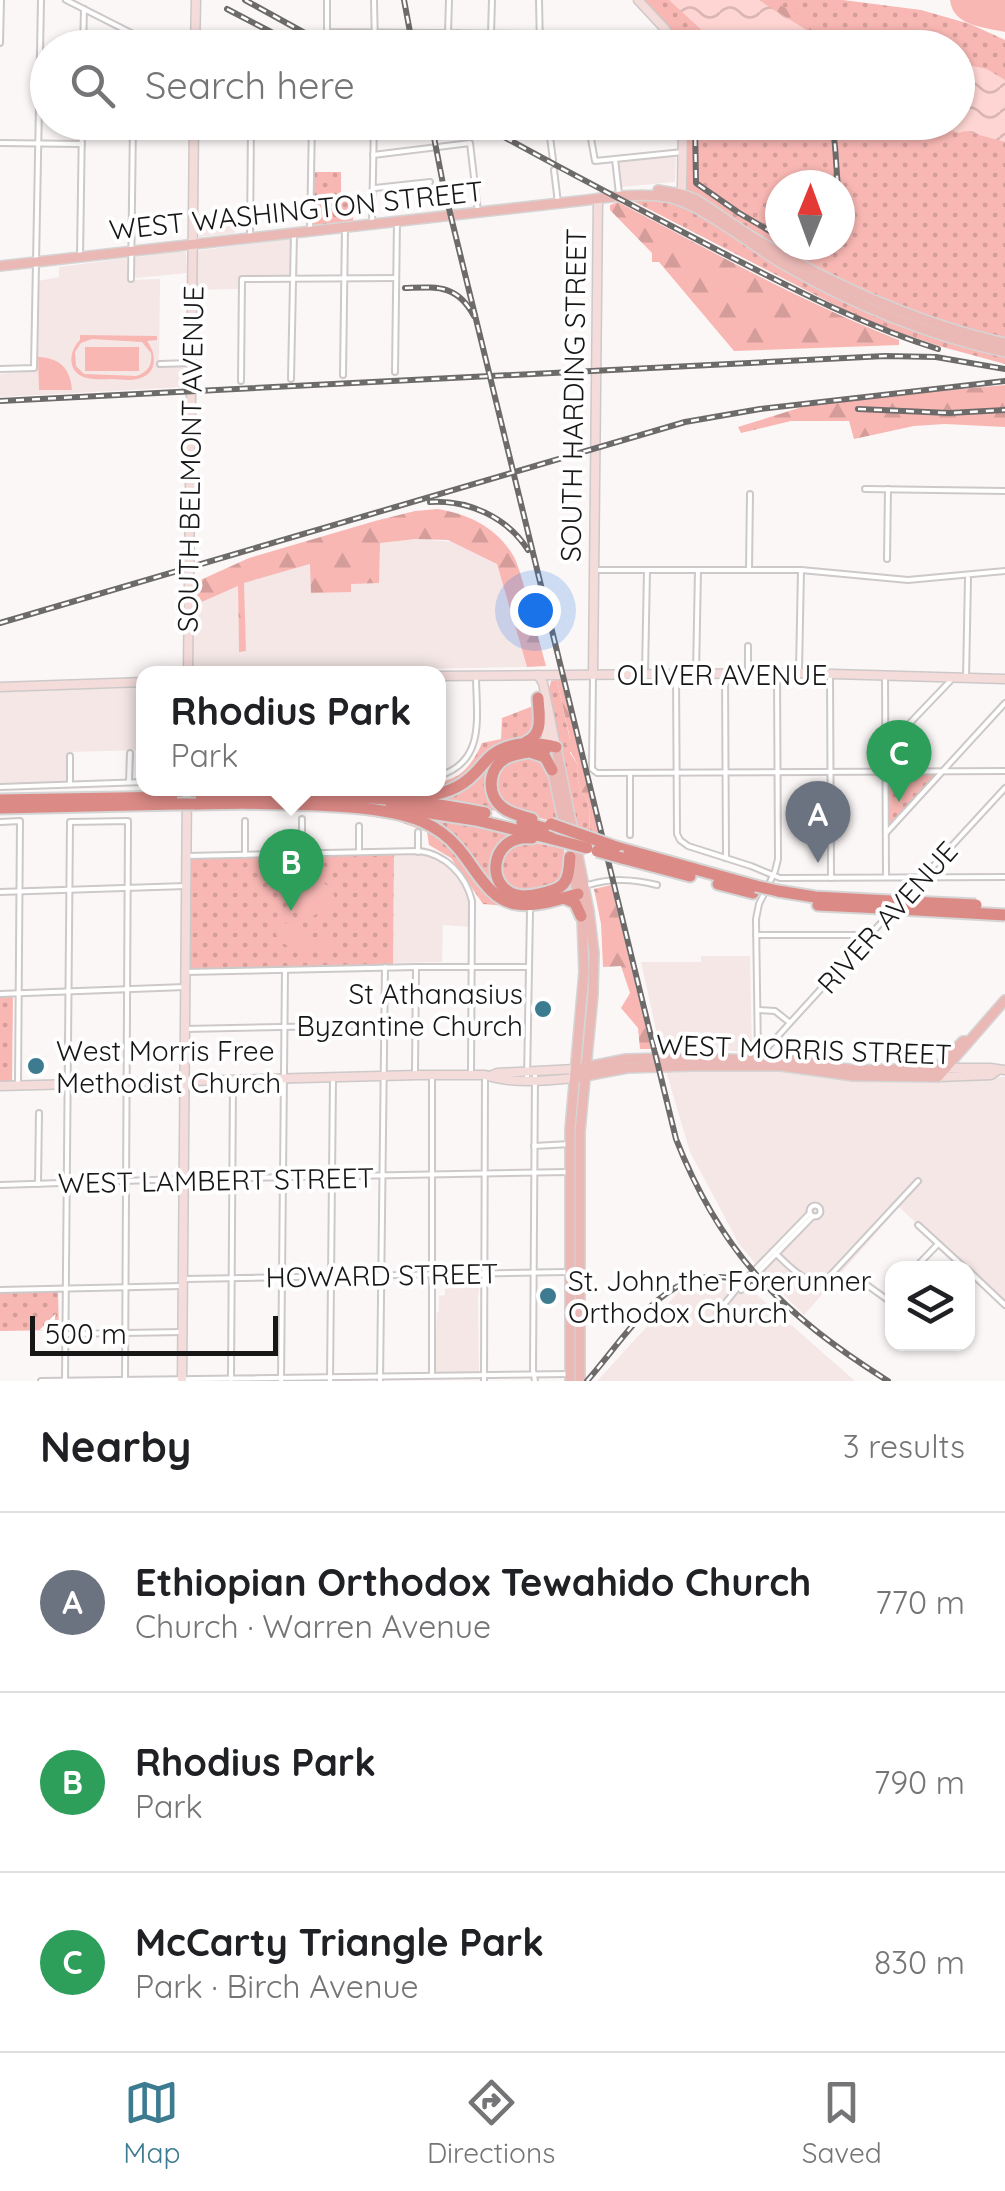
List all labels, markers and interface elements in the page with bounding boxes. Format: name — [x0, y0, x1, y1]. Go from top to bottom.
search box — [30, 30, 975, 140]
icon: search — [65, 58, 120, 113]
text: Search here — [145, 61, 355, 109]
north arrow — [765, 170, 855, 260]
street label: WEST WASHINGTON STREET — [107, 173, 485, 247]
street label: SOUTH HARDING STREET — [553, 228, 593, 562]
street label: SOUTH BELMONT AVENUE — [169, 285, 211, 633]
your location — [510, 585, 561, 636]
street label: OLIVER AVENUE — [617, 657, 827, 692]
popup — [136, 666, 446, 796]
text: Rhodius Park — [171, 687, 411, 735]
pin: C — [866, 720, 932, 802]
text: Park — [171, 735, 238, 775]
pin: A — [786, 780, 850, 863]
pin: B — [258, 828, 324, 911]
street label: RIVER AVENUE — [809, 834, 965, 1000]
place label: St Athanasius Byzantine Church — [296, 976, 523, 1043]
marker: St Athanasius Byzantine Church — [532, 998, 554, 1020]
street label: WEST MORRIS STREET — [656, 1026, 952, 1072]
place label: West Morris Free Methodist Church — [56, 1033, 281, 1100]
marker: West Morris Free Methodist Church — [25, 1055, 47, 1077]
street label: WEST LAMBERT STREET — [57, 1160, 375, 1200]
street label: HOWARD STREET — [265, 1255, 499, 1295]
map controls — [885, 1261, 975, 1351]
button: layers — [885, 1261, 975, 1351]
place label: St. John the Forerunner Orthodox Church — [568, 1263, 872, 1330]
marker: St. John the Forerunner Orthodox Church — [537, 1285, 559, 1307]
scale bar — [30, 1311, 278, 1356]
text: 500 m — [45, 1316, 127, 1351]
text: Nearby — [40, 1420, 191, 1473]
text: 3 results — [843, 1426, 965, 1466]
text: Ethiopian Orthodox Tewahido Church — [135, 1558, 811, 1606]
text: A — [62, 1582, 83, 1622]
text: 770 m — [875, 1582, 965, 1622]
text: Church · Warren Avenue — [135, 1606, 491, 1646]
text: Rhodius Park — [135, 1738, 376, 1786]
text: B — [62, 1762, 83, 1802]
text: 790 m — [874, 1762, 965, 1802]
text: Park — [135, 1786, 203, 1826]
text: McCarty Triangle Park — [135, 1918, 544, 1966]
text: C — [62, 1942, 83, 1982]
text: 830 m — [874, 1942, 965, 1982]
text: Park · Birch Avenue — [135, 1966, 419, 2006]
tab: Map — [123, 2075, 180, 2170]
tab: Directions — [427, 2075, 555, 2170]
tab: Saved — [802, 2075, 882, 2170]

